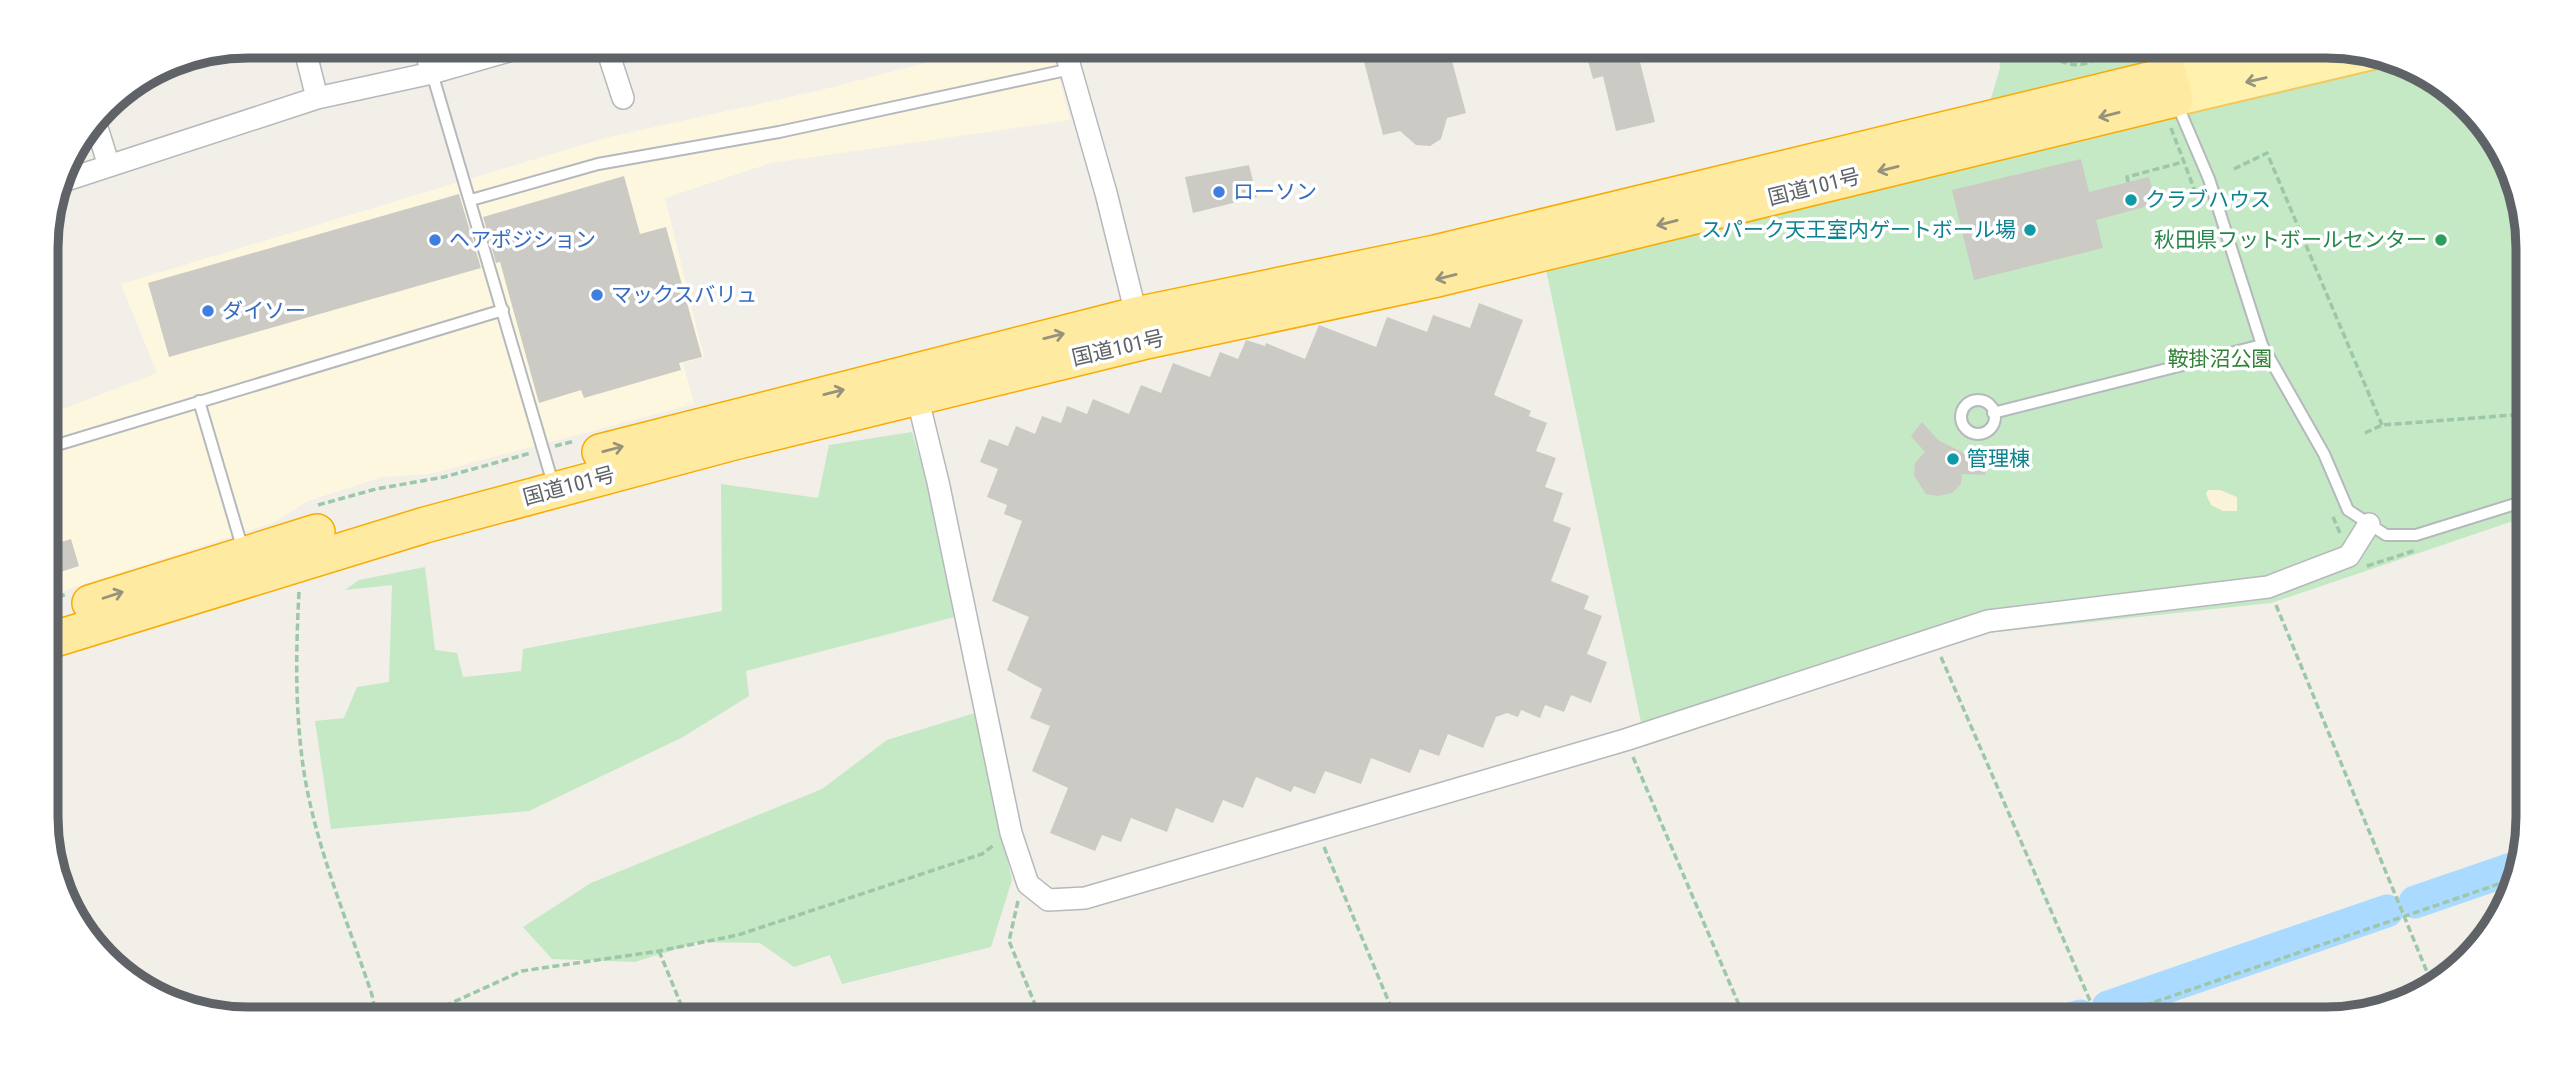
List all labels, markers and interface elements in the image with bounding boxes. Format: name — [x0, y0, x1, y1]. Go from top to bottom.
one-way arrow — [2245, 74, 2268, 87]
one-way arrow — [2098, 109, 2121, 122]
one-way arrow — [1877, 163, 1900, 176]
street label: 国道101号 — [1765, 164, 1863, 210]
place label: ローソン — [1233, 180, 1317, 204]
marker: ローソン — [1211, 184, 1227, 200]
place label: クラブハウス — [2145, 188, 2271, 212]
marker: クラブハウス — [2123, 192, 2139, 208]
one-way arrow — [1656, 217, 1679, 230]
place label: スパーク天王室内ゲートボール場 — [1701, 218, 2016, 242]
marker: スパーク天王室内ゲートボール場 — [2022, 222, 2038, 238]
place label: ヘアポジション — [449, 228, 596, 252]
place label: 秋田県フットボールセンター — [2154, 228, 2427, 252]
marker: ヘアポジション — [427, 232, 443, 248]
marker: 秋田県フットボールセンター — [2433, 232, 2449, 248]
one-way arrow — [1435, 271, 1458, 284]
place label: マックスバリュ — [611, 283, 757, 307]
marker: マックスバリュ — [589, 287, 605, 303]
place label: ダイソー — [222, 299, 306, 323]
marker: ダイソー — [200, 303, 216, 319]
street label: 国道101号 — [1069, 326, 1167, 370]
one-way arrow — [1042, 329, 1065, 342]
park label: 鞍掛沼公園 — [2168, 347, 2273, 371]
one-way arrow — [822, 385, 844, 398]
one-way arrow — [602, 441, 624, 454]
place label: 管理棟 — [1967, 447, 2030, 471]
marker: 管理棟 — [1945, 451, 1961, 467]
street label: 国道101号 — [520, 462, 618, 510]
one-way arrow — [102, 588, 124, 601]

